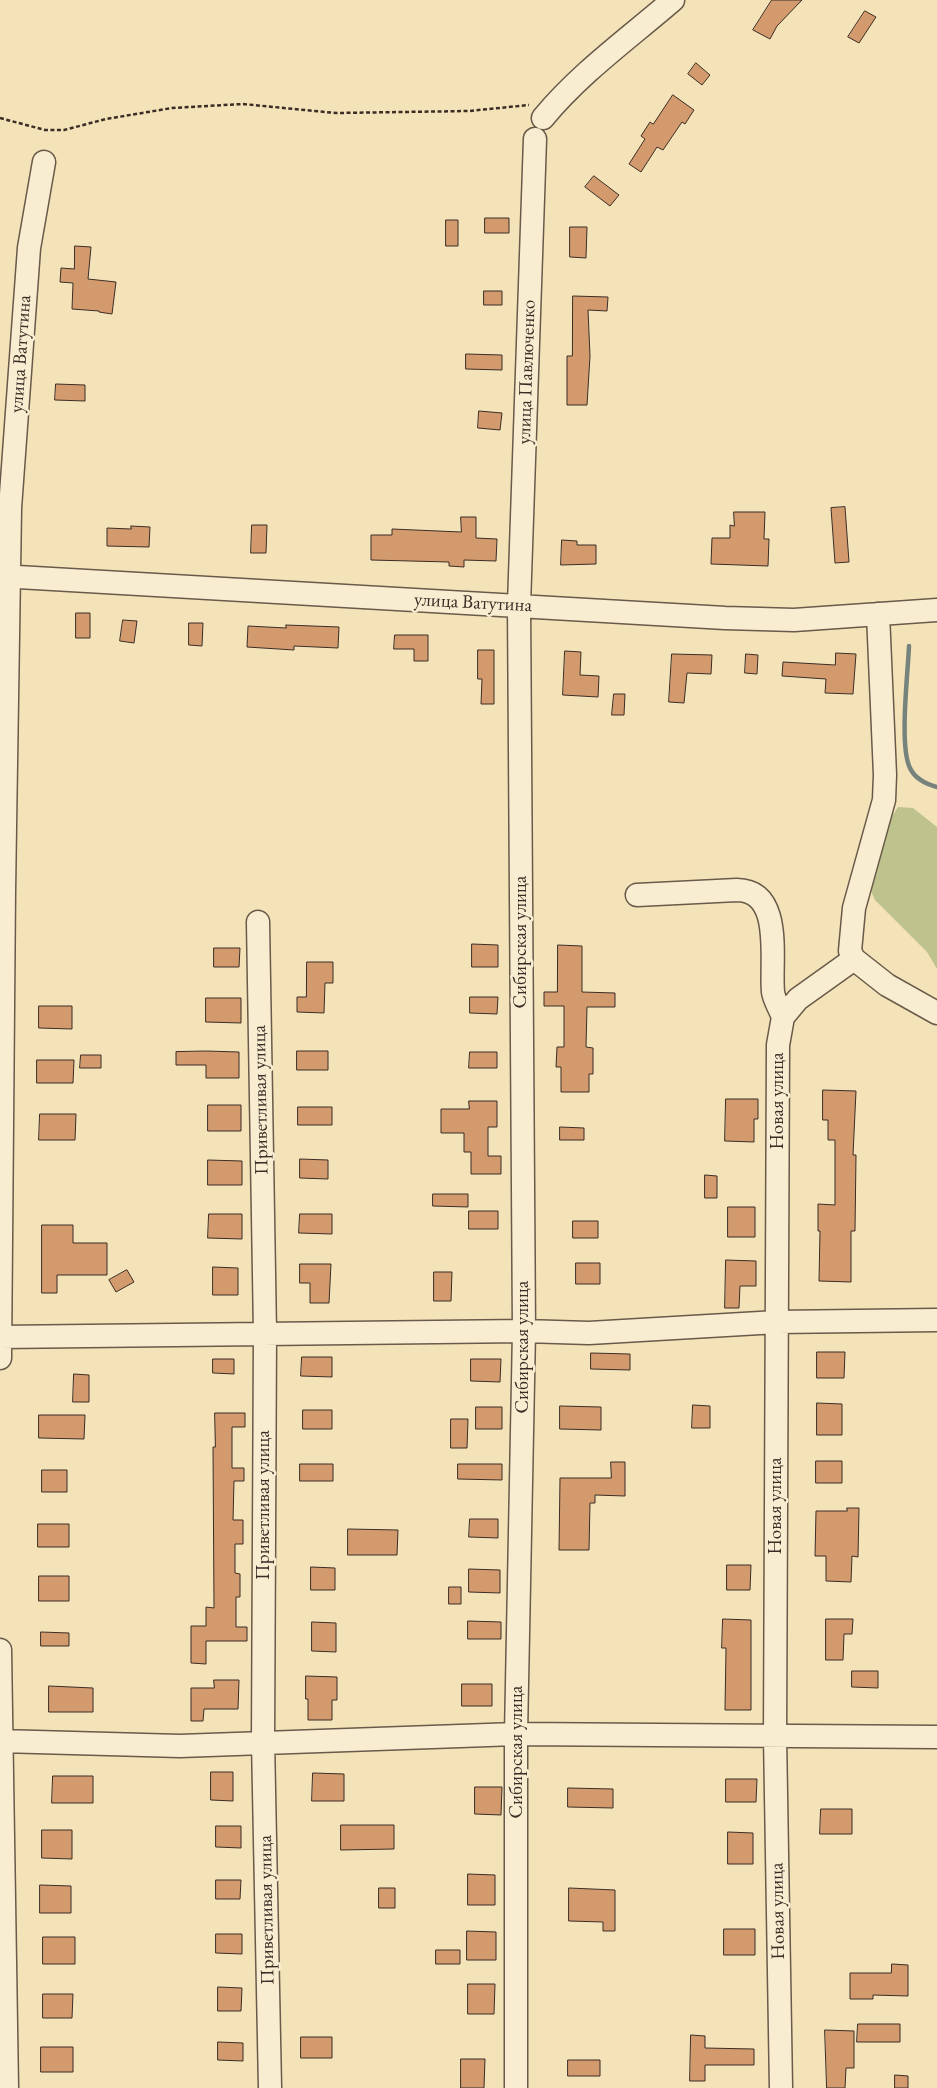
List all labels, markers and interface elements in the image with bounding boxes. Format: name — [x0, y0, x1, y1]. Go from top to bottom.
street label: улица Ватутина — [6, 294, 36, 414]
street label: улица Павлюченко — [513, 299, 541, 445]
street label: улица Ватутина — [413, 589, 533, 617]
street label: Сибирская улица — [510, 876, 532, 1008]
street label: Приветливая улица — [248, 1025, 274, 1175]
street label: Новая улица — [767, 1052, 789, 1150]
street label: Сибирская улица — [512, 1281, 534, 1413]
street label: Приветливая улица — [253, 1430, 275, 1580]
street label: Новая улица — [765, 1457, 787, 1555]
street label: Сибирская улица — [506, 1686, 528, 1818]
street label: Приветливая улица — [254, 1835, 280, 1985]
street label: Новая улица — [766, 1862, 790, 1960]

